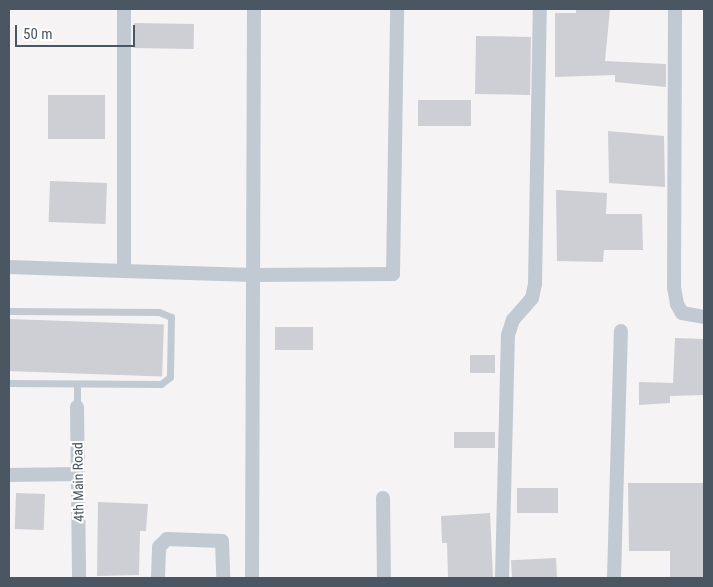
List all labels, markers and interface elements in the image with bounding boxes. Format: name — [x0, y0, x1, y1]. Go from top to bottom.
scale bar — [18, 15, 138, 47]
text: 50 m — [23, 25, 53, 43]
street label: 4th Main Road — [69, 442, 87, 522]

